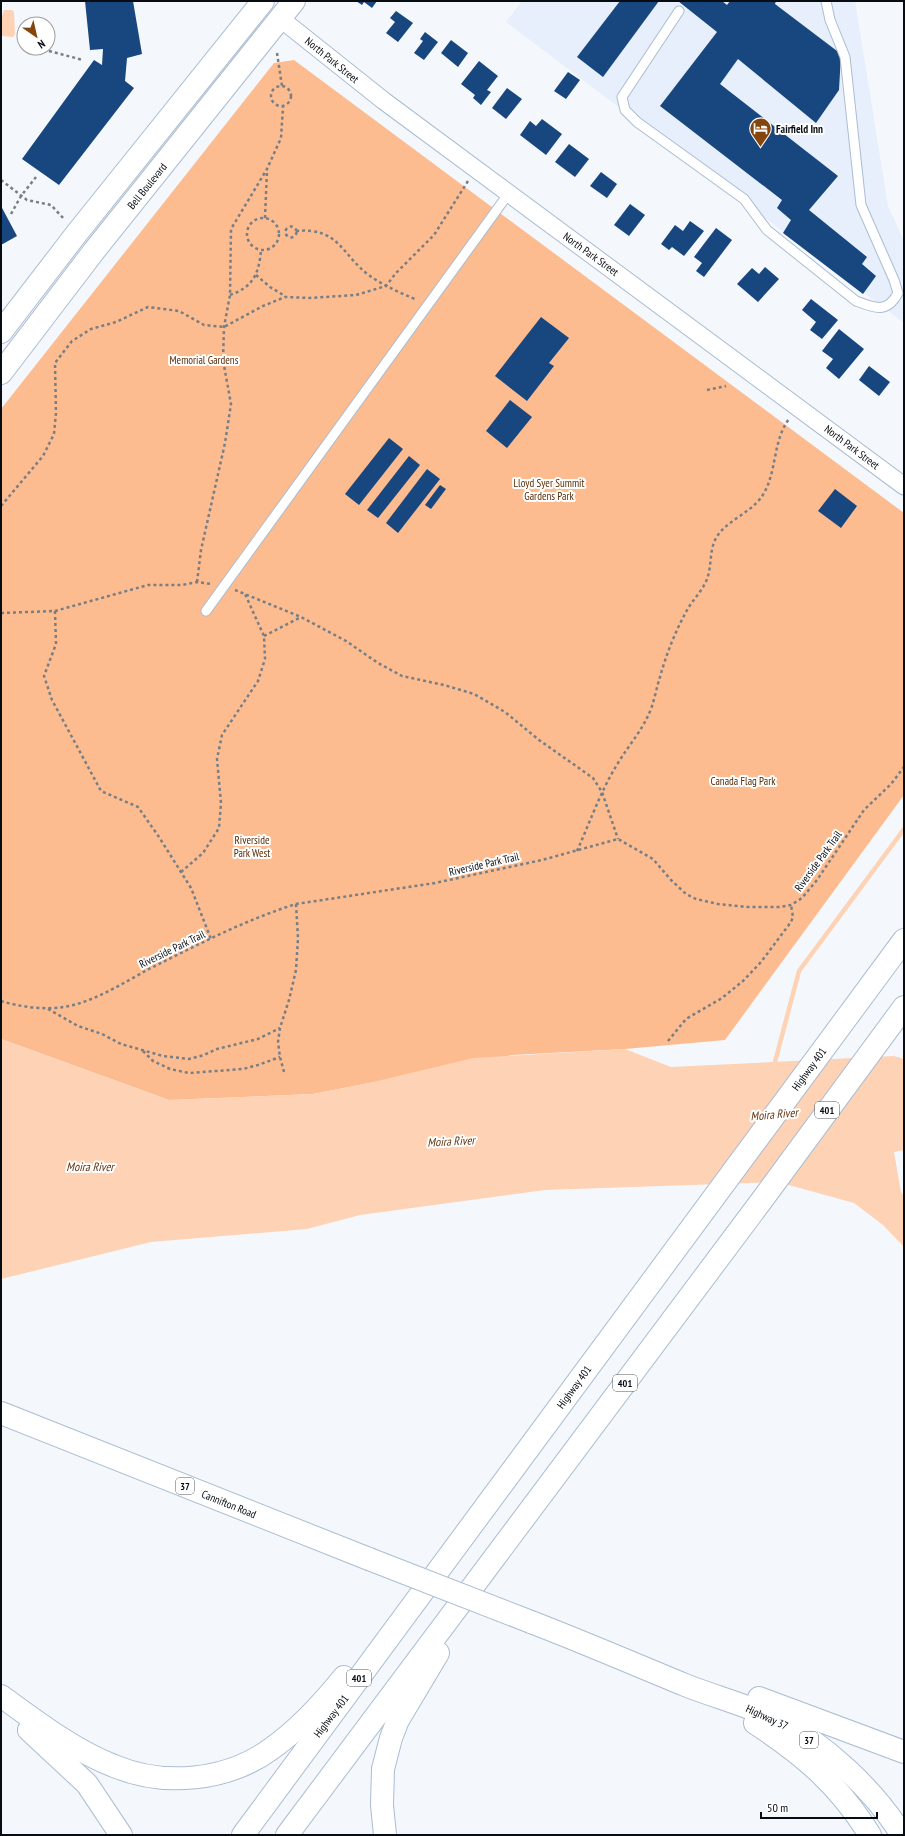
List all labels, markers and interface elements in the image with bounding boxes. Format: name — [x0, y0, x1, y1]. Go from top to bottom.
north arrow — [16, 16, 56, 56]
street label: North Park Street — [302, 34, 362, 86]
text: N — [35, 37, 48, 52]
hotel icon: Fairfield Inn — [747, 116, 773, 149]
place label: Fairfield Inn — [776, 122, 823, 136]
street label: Bell Boulevard — [124, 160, 170, 212]
street label: North Park Street — [560, 229, 622, 279]
park label: Memorial Gardens — [170, 353, 239, 367]
street label: North Park Street — [822, 422, 882, 472]
park label: Lloyd Syer Summit Gardens Park — [514, 476, 584, 503]
park label: Canada Flag Park — [711, 774, 776, 788]
street label: Riverside Park Trail — [791, 828, 845, 894]
park label: Riverside Park West — [234, 833, 270, 860]
street label: Riverside Park Trail — [447, 849, 521, 879]
street label: Riverside Park Trail — [137, 927, 208, 971]
street label: Highway 401 — [789, 1045, 829, 1093]
road number: 401 — [815, 1102, 839, 1118]
water label: Moira River — [750, 1104, 800, 1124]
water label: Moira River — [427, 1132, 477, 1150]
water label: Moira River — [66, 1159, 115, 1174]
street label: Highway 401 — [554, 1363, 594, 1411]
road number: 401 — [613, 1375, 637, 1391]
road number: 37 — [176, 1478, 194, 1494]
street label: Cannifton Road — [200, 1487, 259, 1521]
road number: 401 — [347, 1670, 371, 1686]
street label: Highway 401 — [310, 1692, 352, 1740]
street label: Highway 37 — [744, 1701, 790, 1733]
road number: 37 — [800, 1732, 818, 1748]
scale bar — [761, 1794, 877, 1820]
text: 50 m — [767, 1800, 788, 1815]

